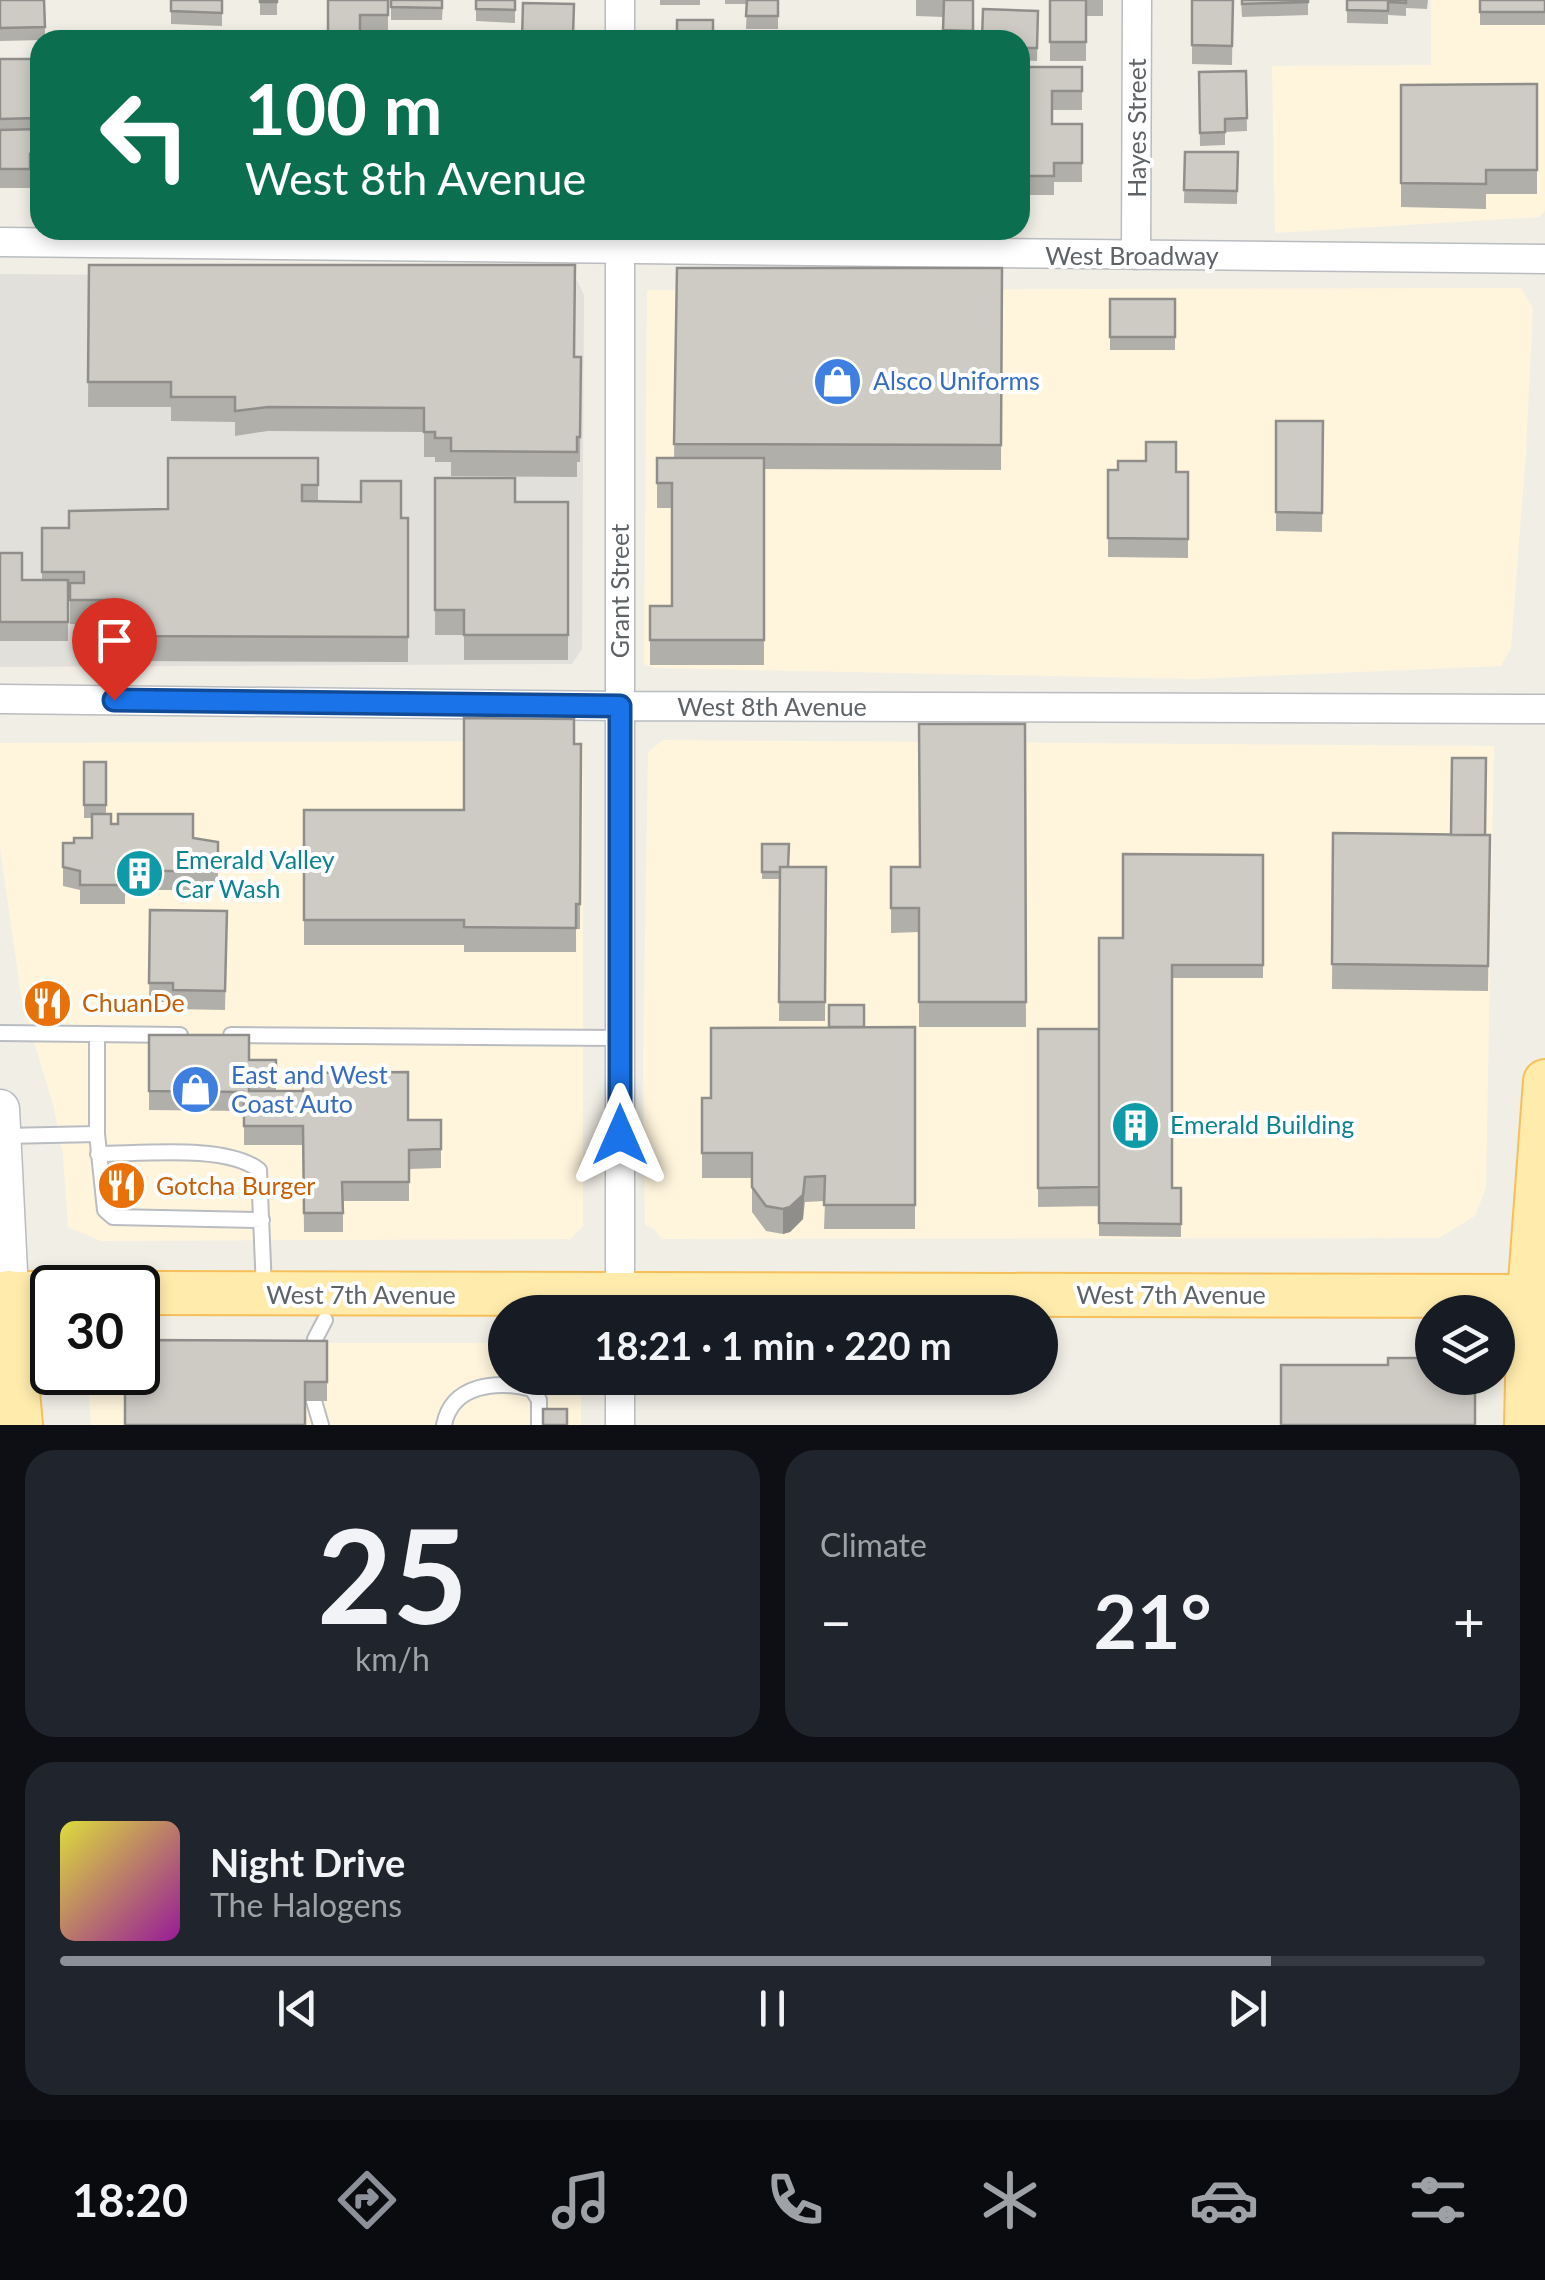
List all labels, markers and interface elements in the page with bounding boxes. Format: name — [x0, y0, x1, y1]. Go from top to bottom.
street label: Hayes Street — [1121, 58, 1151, 198]
text: 100 m — [245, 66, 442, 150]
icon: left — [80, 70, 210, 200]
text: West 8th Avenue — [245, 151, 586, 205]
street label: West Broadway — [1045, 240, 1219, 270]
shop icon: Alsco Uniforms — [812, 355, 864, 407]
place label: Alsco Uniforms — [873, 365, 1040, 395]
street label: Grant Street — [604, 524, 634, 658]
pin — [72, 598, 157, 701]
icon: arrive — [87, 613, 142, 668]
street label: West 8th Avenue — [677, 691, 867, 721]
place label: Emerald Valley Car Wash — [175, 844, 335, 903]
building icon: Emerald Valley Car Wash — [114, 848, 166, 900]
restaurant icon: ChuanDe — [21, 977, 73, 1029]
place label: ChuanDe — [82, 987, 185, 1017]
place label: East and West Coast Auto — [231, 1059, 388, 1118]
shop icon: East and West Coast Auto — [170, 1063, 222, 1115]
position arrow — [568, 1083, 672, 1187]
building icon: Emerald Building — [1109, 1099, 1161, 1151]
place label: Emerald Building — [1170, 1109, 1354, 1139]
restaurant icon: Gotcha Burger — [95, 1160, 147, 1212]
place label: Gotcha Burger — [156, 1170, 315, 1200]
speed limit sign: 30 — [30, 1265, 160, 1395]
street label: West 7th Avenue — [266, 1279, 456, 1309]
street label: West 7th Avenue — [1076, 1279, 1266, 1309]
map controls — [1415, 1295, 1515, 1395]
button: layers — [1415, 1295, 1515, 1395]
text: 18:21 · 1 min · 220 m — [594, 1322, 952, 1368]
text: 25 — [317, 1496, 468, 1652]
text: Climate — [820, 1525, 927, 1564]
text: 21° — [1093, 1575, 1212, 1665]
text: − — [820, 1588, 852, 1654]
text: + — [1453, 1588, 1485, 1654]
text: km/h — [355, 1639, 430, 1678]
text: Night Drive — [210, 1839, 405, 1885]
text: The Halogens — [210, 1885, 402, 1924]
icon: previous — [270, 1981, 325, 2036]
icon: pause — [745, 1981, 800, 2036]
icon: next — [1220, 1981, 1275, 2036]
icon: directions — [332, 2165, 402, 2235]
icon: music — [546, 2165, 616, 2235]
icon: phone — [760, 2165, 830, 2235]
icon: climate — [975, 2165, 1045, 2235]
icon: car — [1189, 2165, 1259, 2235]
icon: filters — [1403, 2165, 1473, 2235]
text: 18:20 — [72, 2173, 188, 2227]

